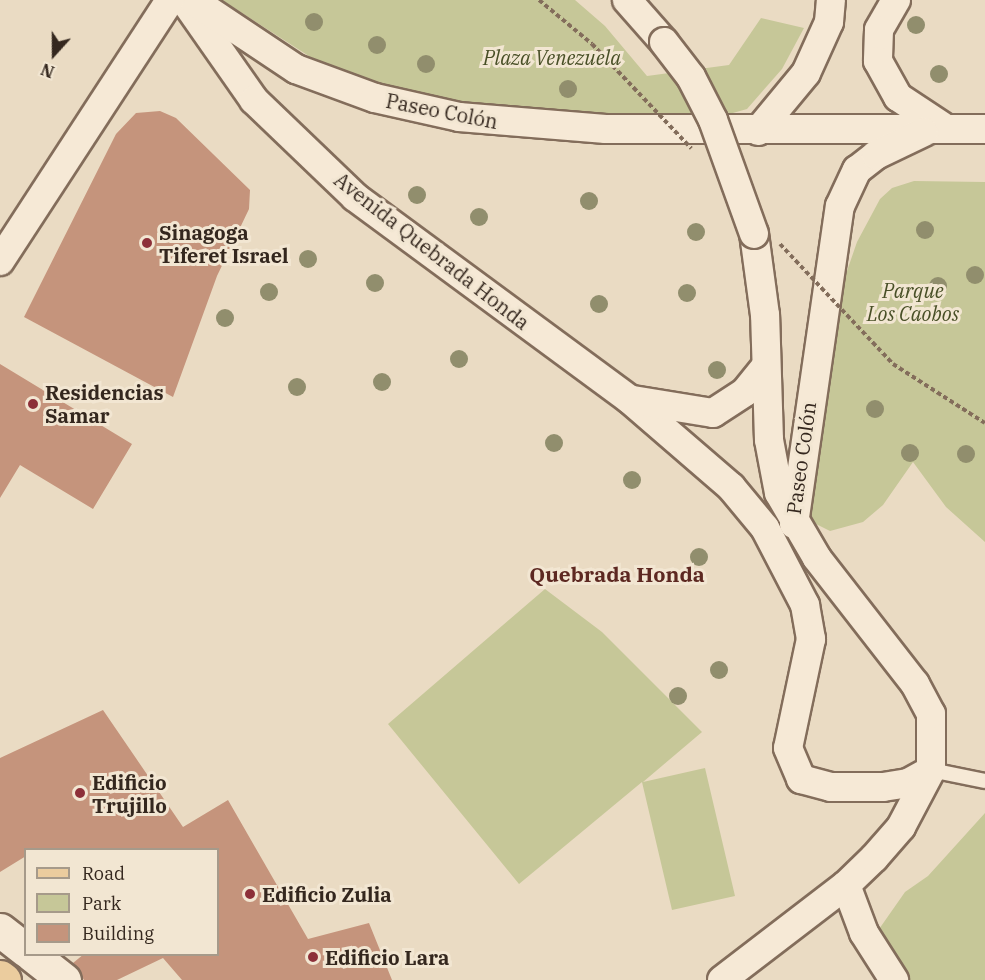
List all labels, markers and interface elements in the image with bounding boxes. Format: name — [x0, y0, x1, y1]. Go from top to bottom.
north arrow — [24, 24, 84, 84]
park label: Plaza Venezuela — [483, 45, 621, 69]
text: N — [38, 59, 57, 82]
street label: Paseo Colón — [384, 88, 500, 134]
street label: Avenida Quebrada Honda — [330, 167, 534, 335]
place label: Sinagoga Tiferet Israel — [159, 220, 289, 267]
marker: Sinagoga Tiferet Israel — [140, 236, 154, 250]
park label: Parque Los Caobos — [867, 279, 959, 326]
place label: Residencias Samar — [45, 380, 164, 427]
marker: Residencias Samar — [26, 397, 40, 411]
street label: Paseo Colón — [781, 400, 821, 516]
district label: Quebrada Honda — [529, 561, 705, 587]
place label: Edificio Trujillo — [92, 770, 167, 817]
marker: Edificio Trujillo — [73, 786, 87, 800]
legend — [24, 848, 219, 956]
text: Road — [82, 862, 125, 885]
place label: Edificio Zulia — [262, 882, 392, 906]
marker: Edificio Zulia — [243, 887, 257, 901]
text: Park — [82, 892, 121, 915]
text: Building — [82, 922, 154, 945]
place label: Edificio Lara — [325, 945, 449, 969]
marker: Edificio Lara — [306, 950, 320, 964]

